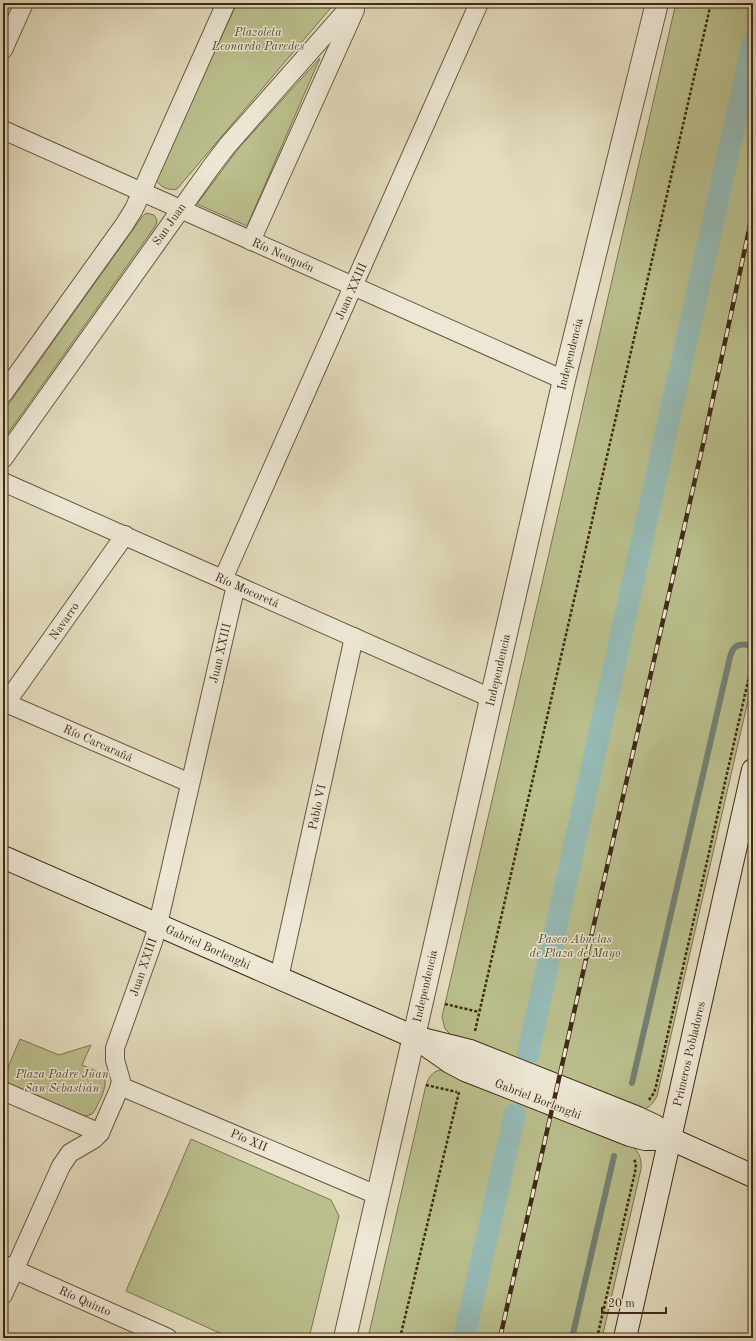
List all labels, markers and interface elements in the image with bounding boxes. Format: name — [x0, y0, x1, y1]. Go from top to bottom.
park label: Plazoleta Leonardo Paredes — [211, 27, 304, 53]
street label: San Juan — [151, 201, 189, 248]
street label: Río Neuquén — [250, 237, 316, 275]
street label: Juan XXIII — [334, 261, 370, 322]
street label: Independencia — [556, 317, 586, 392]
street label: Río Mocoretá — [213, 571, 281, 610]
street label: Navarro — [48, 601, 82, 642]
street label: Juan XXIII — [208, 622, 234, 684]
street label: Independencia — [485, 633, 513, 708]
street label: Río Carcarañá — [61, 723, 134, 765]
street label: Pablo VI — [307, 783, 329, 831]
street label: Gabriel Borlenghi — [163, 924, 252, 972]
park label: Paseo Abuelas de Plaza de Mayo — [530, 934, 621, 960]
street label: Juan XXIII — [128, 936, 160, 998]
street label: Independencia — [412, 949, 440, 1024]
street label: Primeros Pobladores — [672, 1001, 708, 1108]
park label: Plaza Padre Juan San Sebastián — [14, 1069, 109, 1095]
street label: Gabriel Borlenghi — [493, 1078, 583, 1122]
street label: Pío XII — [228, 1128, 269, 1154]
street label: Río Quinto — [57, 1285, 113, 1319]
scale bar — [602, 1289, 666, 1315]
text: 20 m — [608, 1298, 635, 1310]

